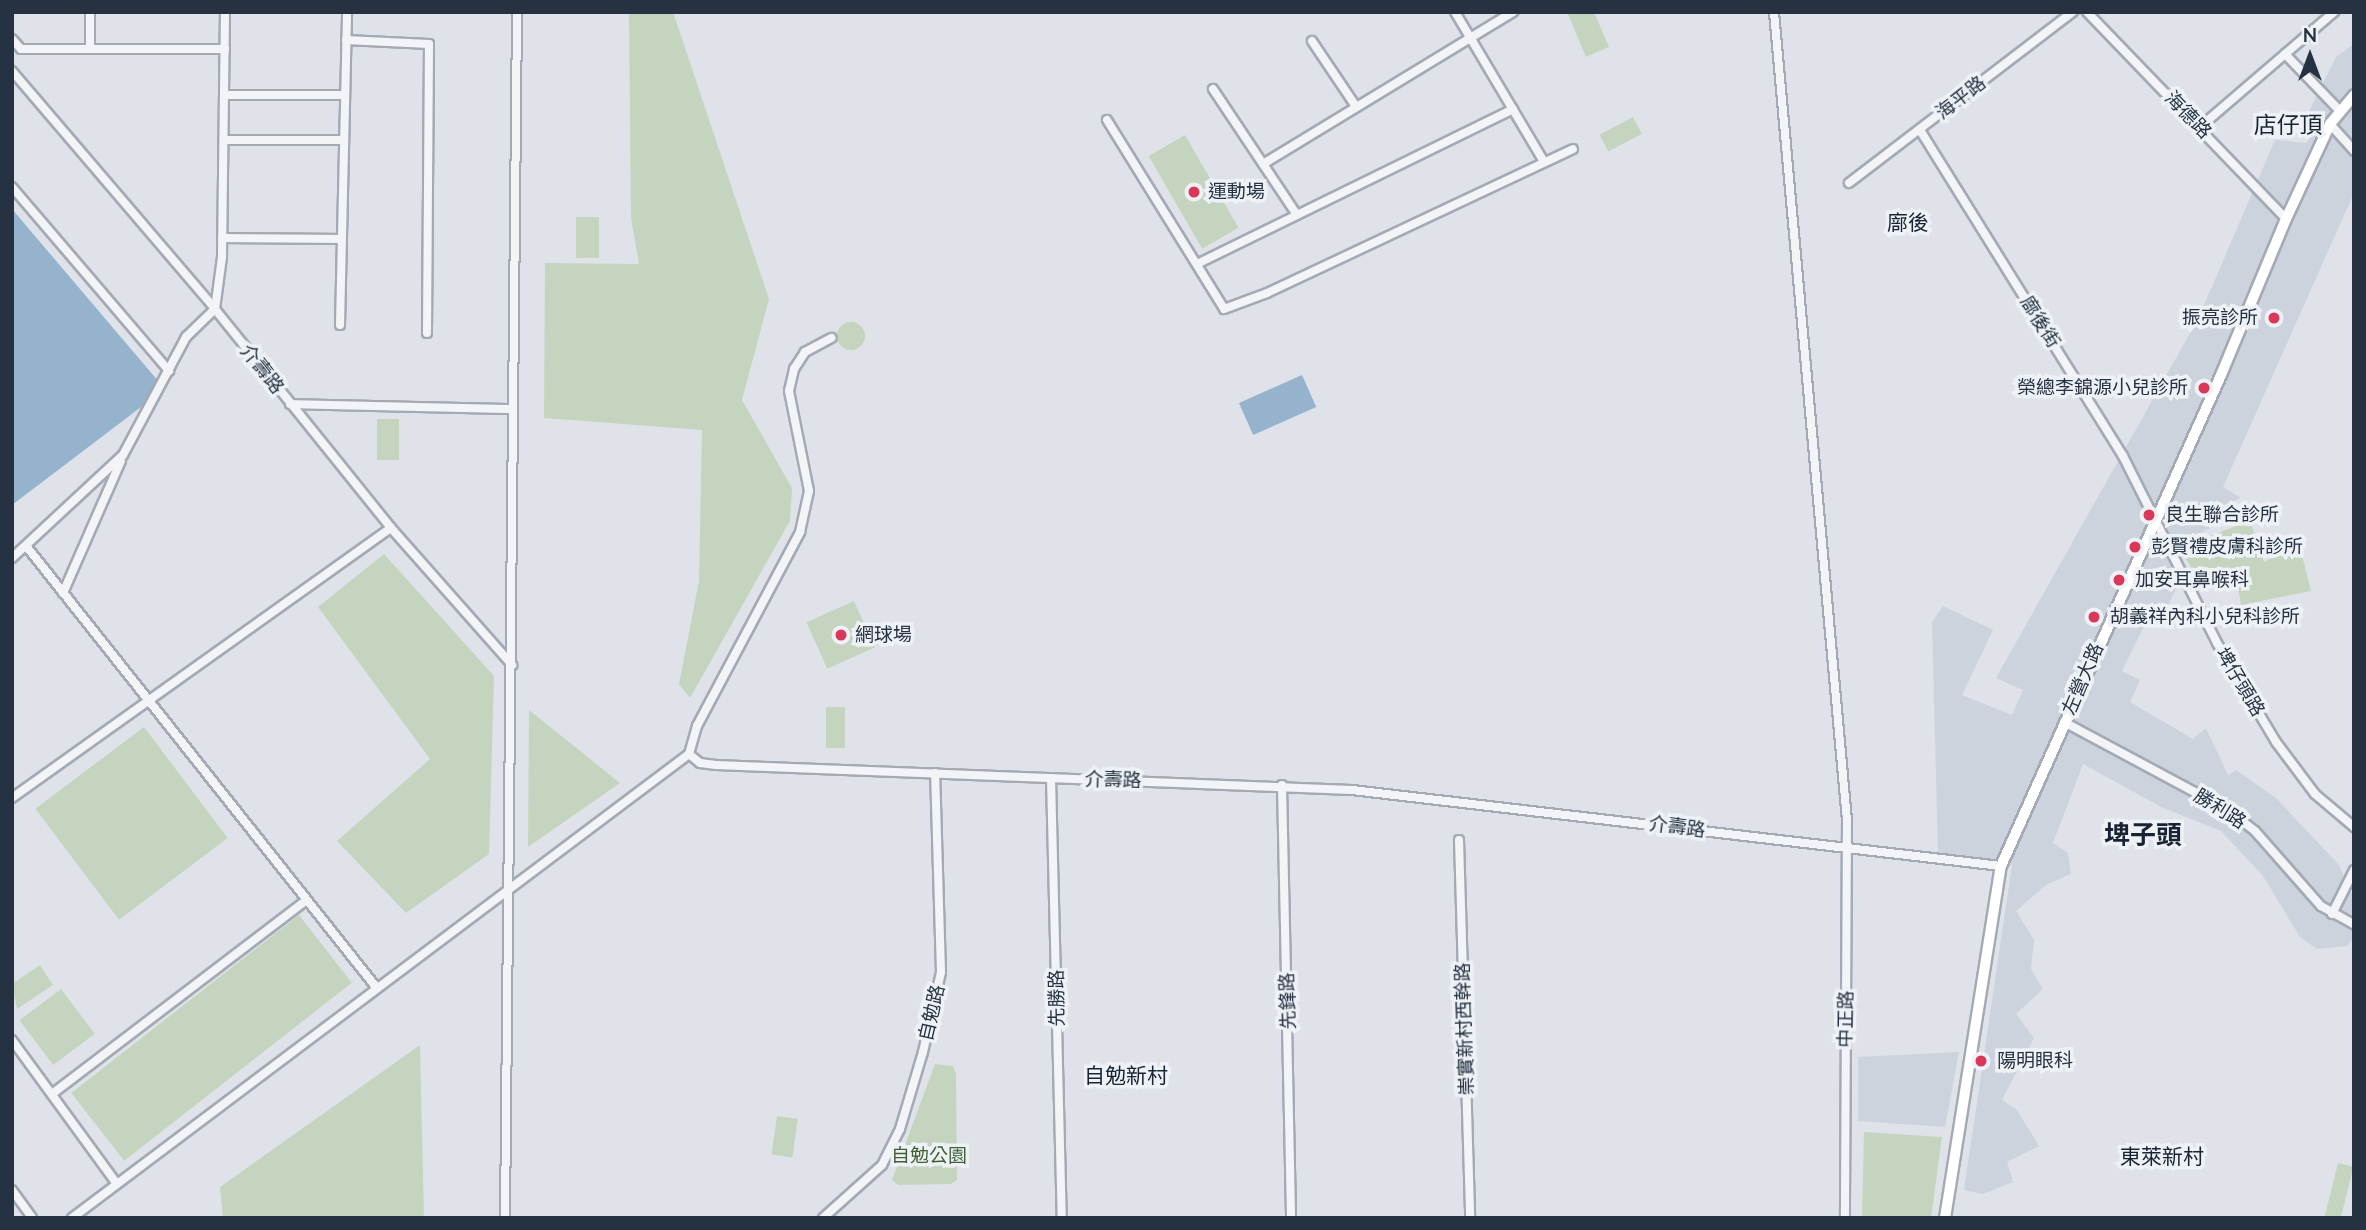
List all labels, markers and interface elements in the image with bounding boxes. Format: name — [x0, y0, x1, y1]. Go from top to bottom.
north arrow — [2275, 21, 2345, 91]
text: N — [2303, 23, 2317, 47]
street label: 海平路 — [1932, 71, 1990, 125]
street label: 海德路 — [2160, 87, 2216, 143]
district label: 店仔頂 — [2254, 111, 2322, 139]
place label: 運動場 — [1208, 181, 1265, 203]
marker: 運動場 — [1186, 184, 1202, 200]
district label: 廍後 — [1887, 209, 1929, 235]
street label: 廍後街 — [2015, 292, 2065, 352]
place label: 振亮診所 — [2182, 307, 2258, 329]
marker: 振亮診所 — [2264, 308, 2284, 328]
street label: 介壽路 — [235, 340, 289, 398]
place label: 榮總李錦源小兒診所 — [2017, 377, 2188, 399]
marker: 榮總李錦源小兒診所 — [2194, 378, 2214, 398]
place label: 良生聯合診所 — [2165, 504, 2279, 526]
marker: 良生聯合診所 — [2139, 505, 2159, 525]
place label: 彭賢禮皮膚科診所 — [2151, 536, 2303, 558]
marker: 彭賢禮皮膚科診所 — [2125, 537, 2145, 557]
place label: 加安耳鼻喉科 — [2135, 569, 2249, 591]
marker: 加安耳鼻喉科 — [2109, 570, 2129, 590]
place label: 胡義祥內科小兒科診所 — [2110, 606, 2300, 628]
marker: 胡義祥內科小兒科診所 — [2084, 607, 2104, 627]
place label: 網球場 — [855, 624, 912, 646]
marker: 網球場 — [833, 627, 849, 643]
street label: 左營大路 — [2058, 640, 2108, 718]
street label: 埤仔頭路 — [2211, 644, 2269, 720]
street label: 介壽路 — [1084, 768, 1142, 792]
street label: 勝利路 — [2190, 784, 2250, 834]
street label: 介壽路 — [1647, 812, 1707, 842]
district label: 埤子頭 — [2104, 819, 2182, 851]
street label: 崇實新村西幹路 — [1451, 962, 1479, 1096]
street label: 先勝路 — [1045, 969, 1069, 1027]
street label: 先鋒路 — [1276, 972, 1300, 1030]
street label: 自勉路 — [914, 983, 950, 1043]
street label: 中正路 — [1834, 990, 1858, 1048]
place label: 陽明眼科 — [1997, 1050, 2073, 1072]
marker: 陽明眼科 — [1971, 1051, 1991, 1071]
district label: 自勉新村 — [1084, 1062, 1168, 1088]
district label: 東萊新村 — [2120, 1143, 2204, 1169]
park label: 自勉公園 — [891, 1145, 967, 1167]

